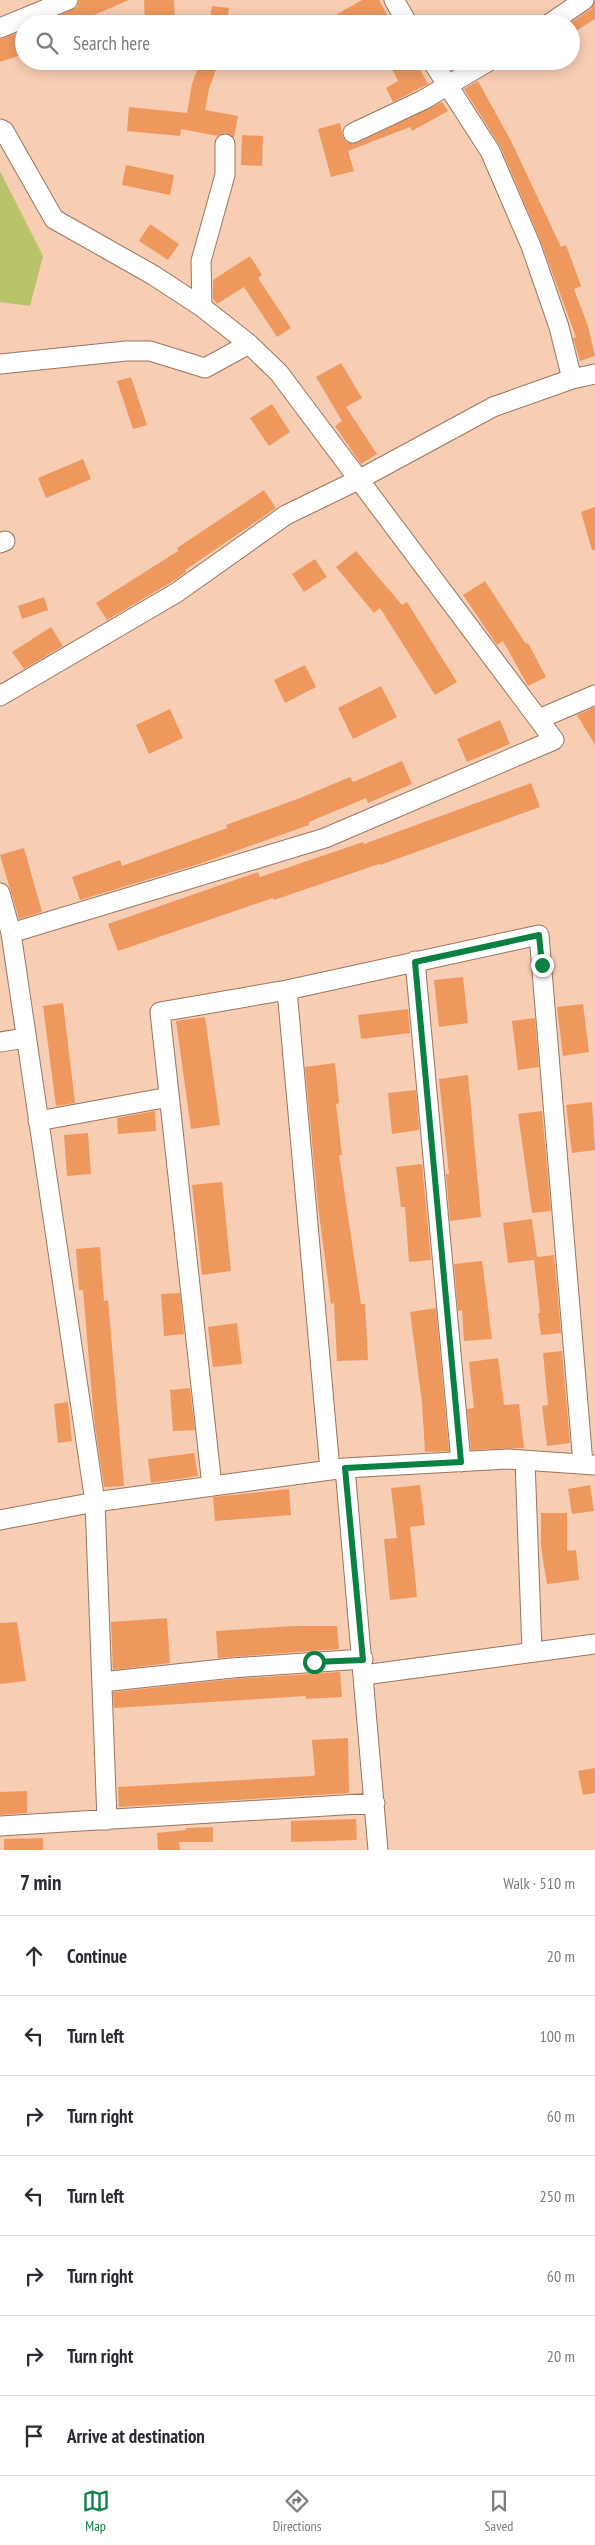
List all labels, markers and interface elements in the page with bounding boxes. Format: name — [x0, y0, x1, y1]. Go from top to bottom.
search box — [15, 15, 580, 70]
icon: search — [33, 29, 61, 57]
text: Search here — [73, 31, 150, 55]
route end — [531, 954, 554, 977]
route start — [303, 1651, 326, 1674]
text: 7 min — [20, 1869, 62, 1896]
text: Walk · 510 m — [503, 1873, 575, 1893]
icon: ahead — [20, 1942, 48, 1970]
text: Continue — [67, 1944, 127, 1968]
text: 20 m — [547, 1946, 575, 1966]
icon: left — [20, 2022, 48, 2050]
text: Turn left — [67, 2024, 124, 2048]
text: 100 m — [540, 2026, 575, 2046]
icon: right — [20, 2102, 48, 2130]
text: Turn right — [67, 2104, 133, 2128]
text: 60 m — [547, 2106, 575, 2126]
icon: left — [20, 2182, 48, 2210]
text: Turn left — [67, 2184, 124, 2208]
text: 250 m — [540, 2186, 575, 2206]
icon: right — [20, 2262, 48, 2290]
text: Turn right — [67, 2264, 133, 2288]
text: 60 m — [547, 2266, 575, 2286]
icon: right — [20, 2342, 48, 2370]
text: Turn right — [67, 2344, 133, 2368]
text: 20 m — [547, 2346, 575, 2366]
icon: arrive — [20, 2422, 48, 2450]
text: Arrive at destination — [67, 2424, 205, 2448]
tab: Map — [82, 2487, 110, 2535]
tab: Directions — [273, 2487, 321, 2535]
tab: Saved — [485, 2487, 513, 2535]

